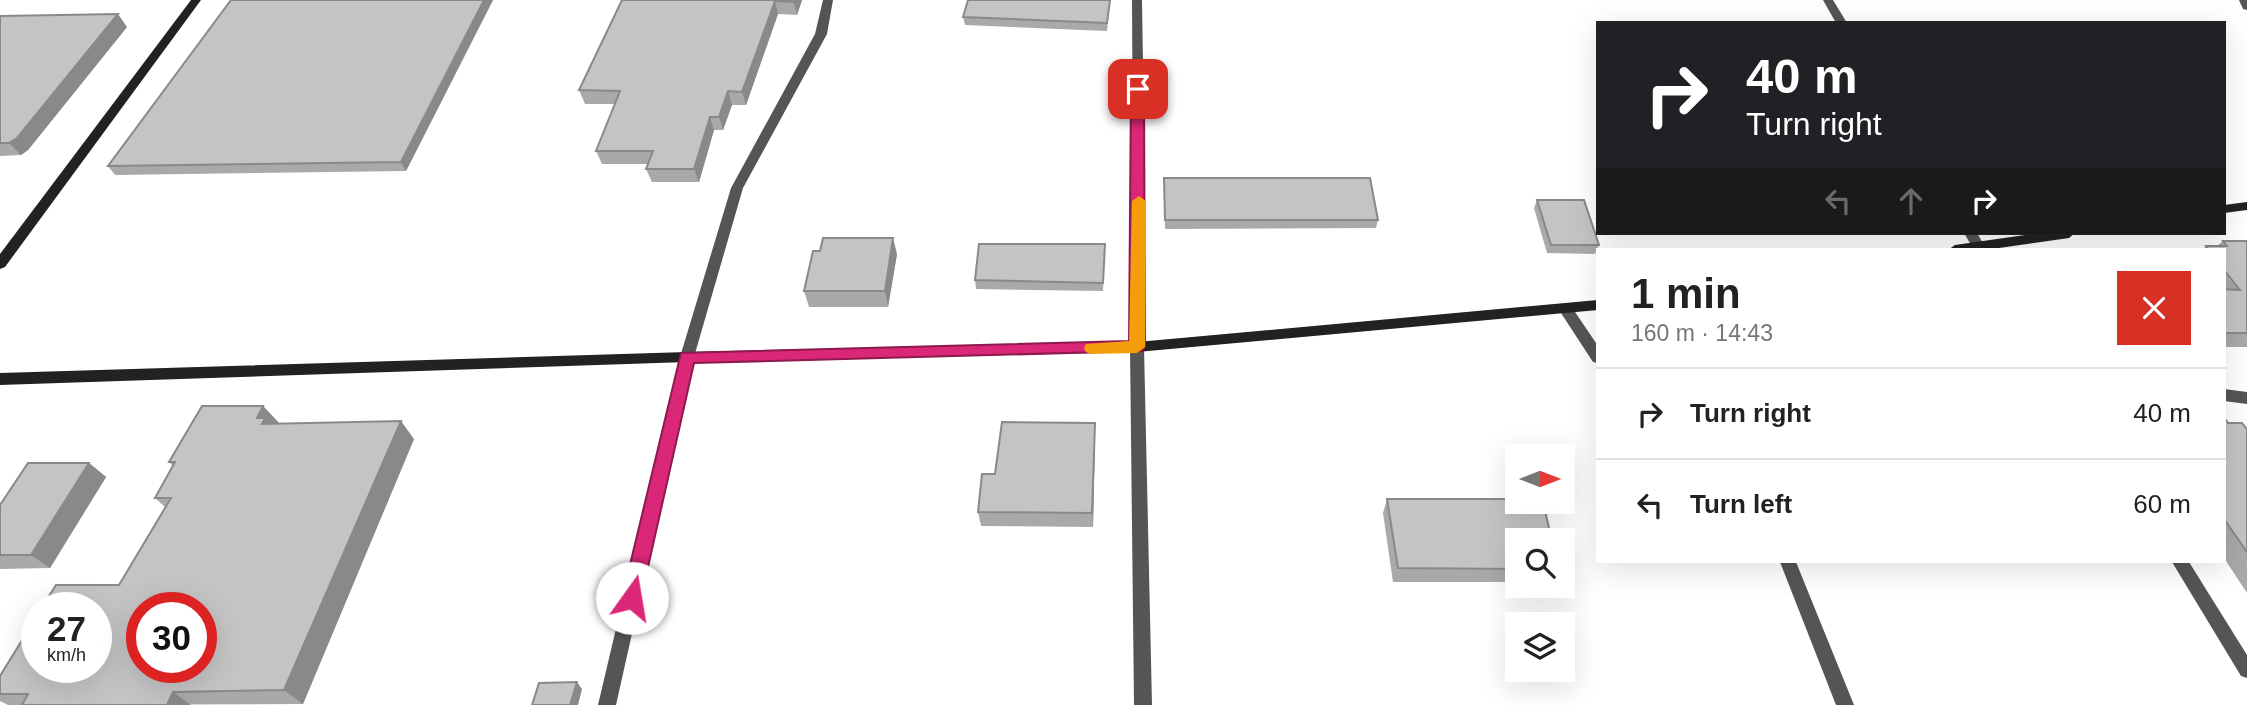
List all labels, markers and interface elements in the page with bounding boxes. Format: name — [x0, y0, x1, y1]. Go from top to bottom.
icon: right — [1631, 49, 1722, 140]
text: 40 m — [1746, 49, 1858, 103]
pin — [1108, 59, 1168, 119]
icon: arrive — [1119, 70, 1157, 108]
text: Turn right — [1746, 106, 1882, 142]
icon: left — [1819, 182, 1857, 220]
icon: ahead — [1892, 182, 1930, 220]
icon: right — [1965, 182, 2003, 220]
text: 1 min — [1631, 270, 1741, 317]
button: close — [2117, 271, 2191, 345]
text: 160 m · 14:43 — [1631, 320, 1773, 346]
icon: right — [1631, 395, 1669, 433]
text: Turn right — [1690, 398, 1811, 428]
text: 40 m — [2133, 398, 2191, 428]
north arrow — [1505, 444, 1575, 514]
map controls — [1505, 444, 1575, 682]
icon: left — [1631, 486, 1669, 524]
text: Turn left — [1690, 489, 1792, 519]
text: 60 m — [2133, 489, 2191, 519]
button: search — [1505, 528, 1575, 598]
position arrow — [595, 561, 669, 635]
speed limit sign: 30 — [126, 592, 217, 683]
text: 27 — [47, 609, 86, 648]
button: layers — [1505, 612, 1575, 682]
text: km/h — [47, 645, 86, 665]

